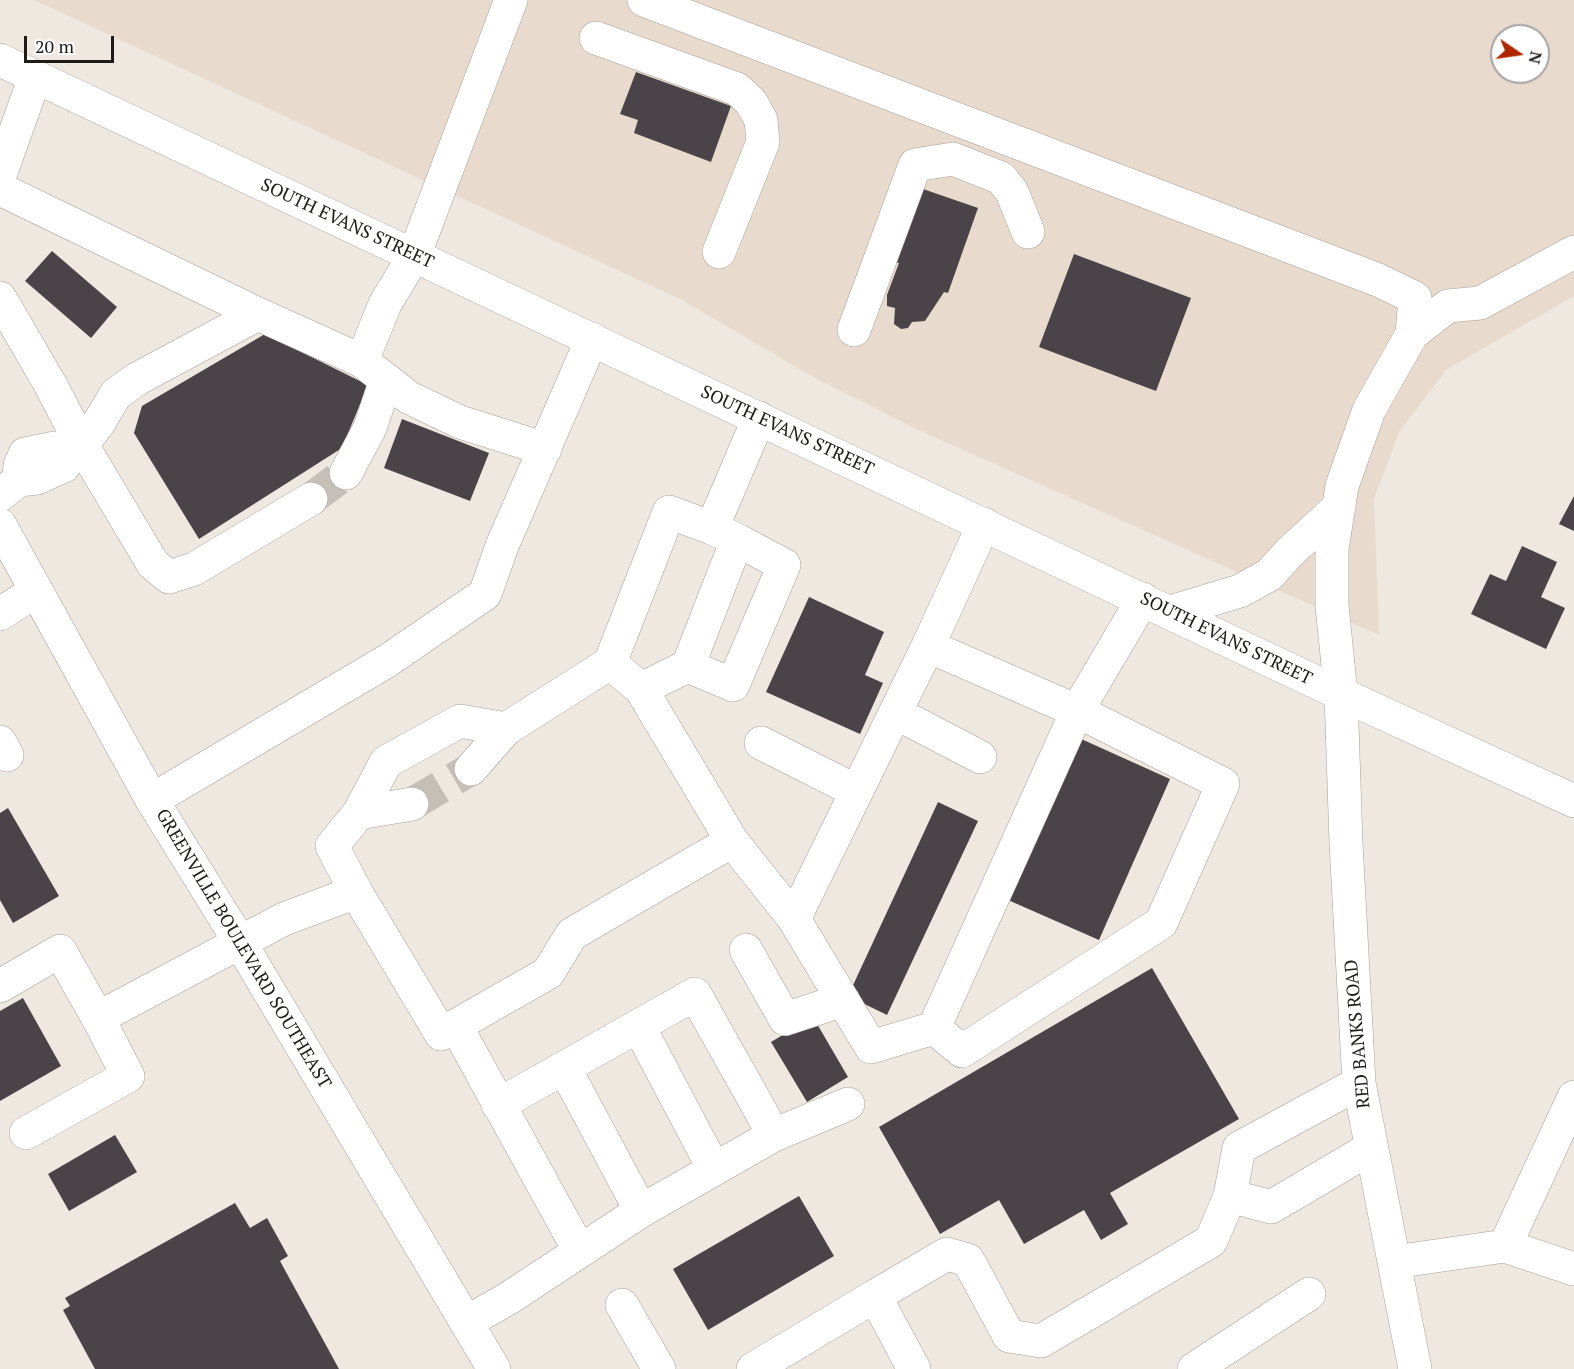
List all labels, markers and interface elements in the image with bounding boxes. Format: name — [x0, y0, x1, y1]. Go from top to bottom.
scale bar — [27, 24, 117, 62]
north arrow — [1490, 24, 1550, 84]
text: 20 m — [35, 34, 74, 58]
text: N — [1524, 49, 1548, 66]
street label: SOUTH EVANS STREET — [257, 174, 437, 274]
street label: SOUTH EVANS STREET — [697, 381, 877, 481]
street label: SOUTH EVANS STREET — [1137, 588, 1315, 690]
street label: GREENVILLE BOULEVARD SOUTHEAST — [151, 805, 335, 1093]
street label: RED BANKS ROAD — [1341, 959, 1375, 1109]

